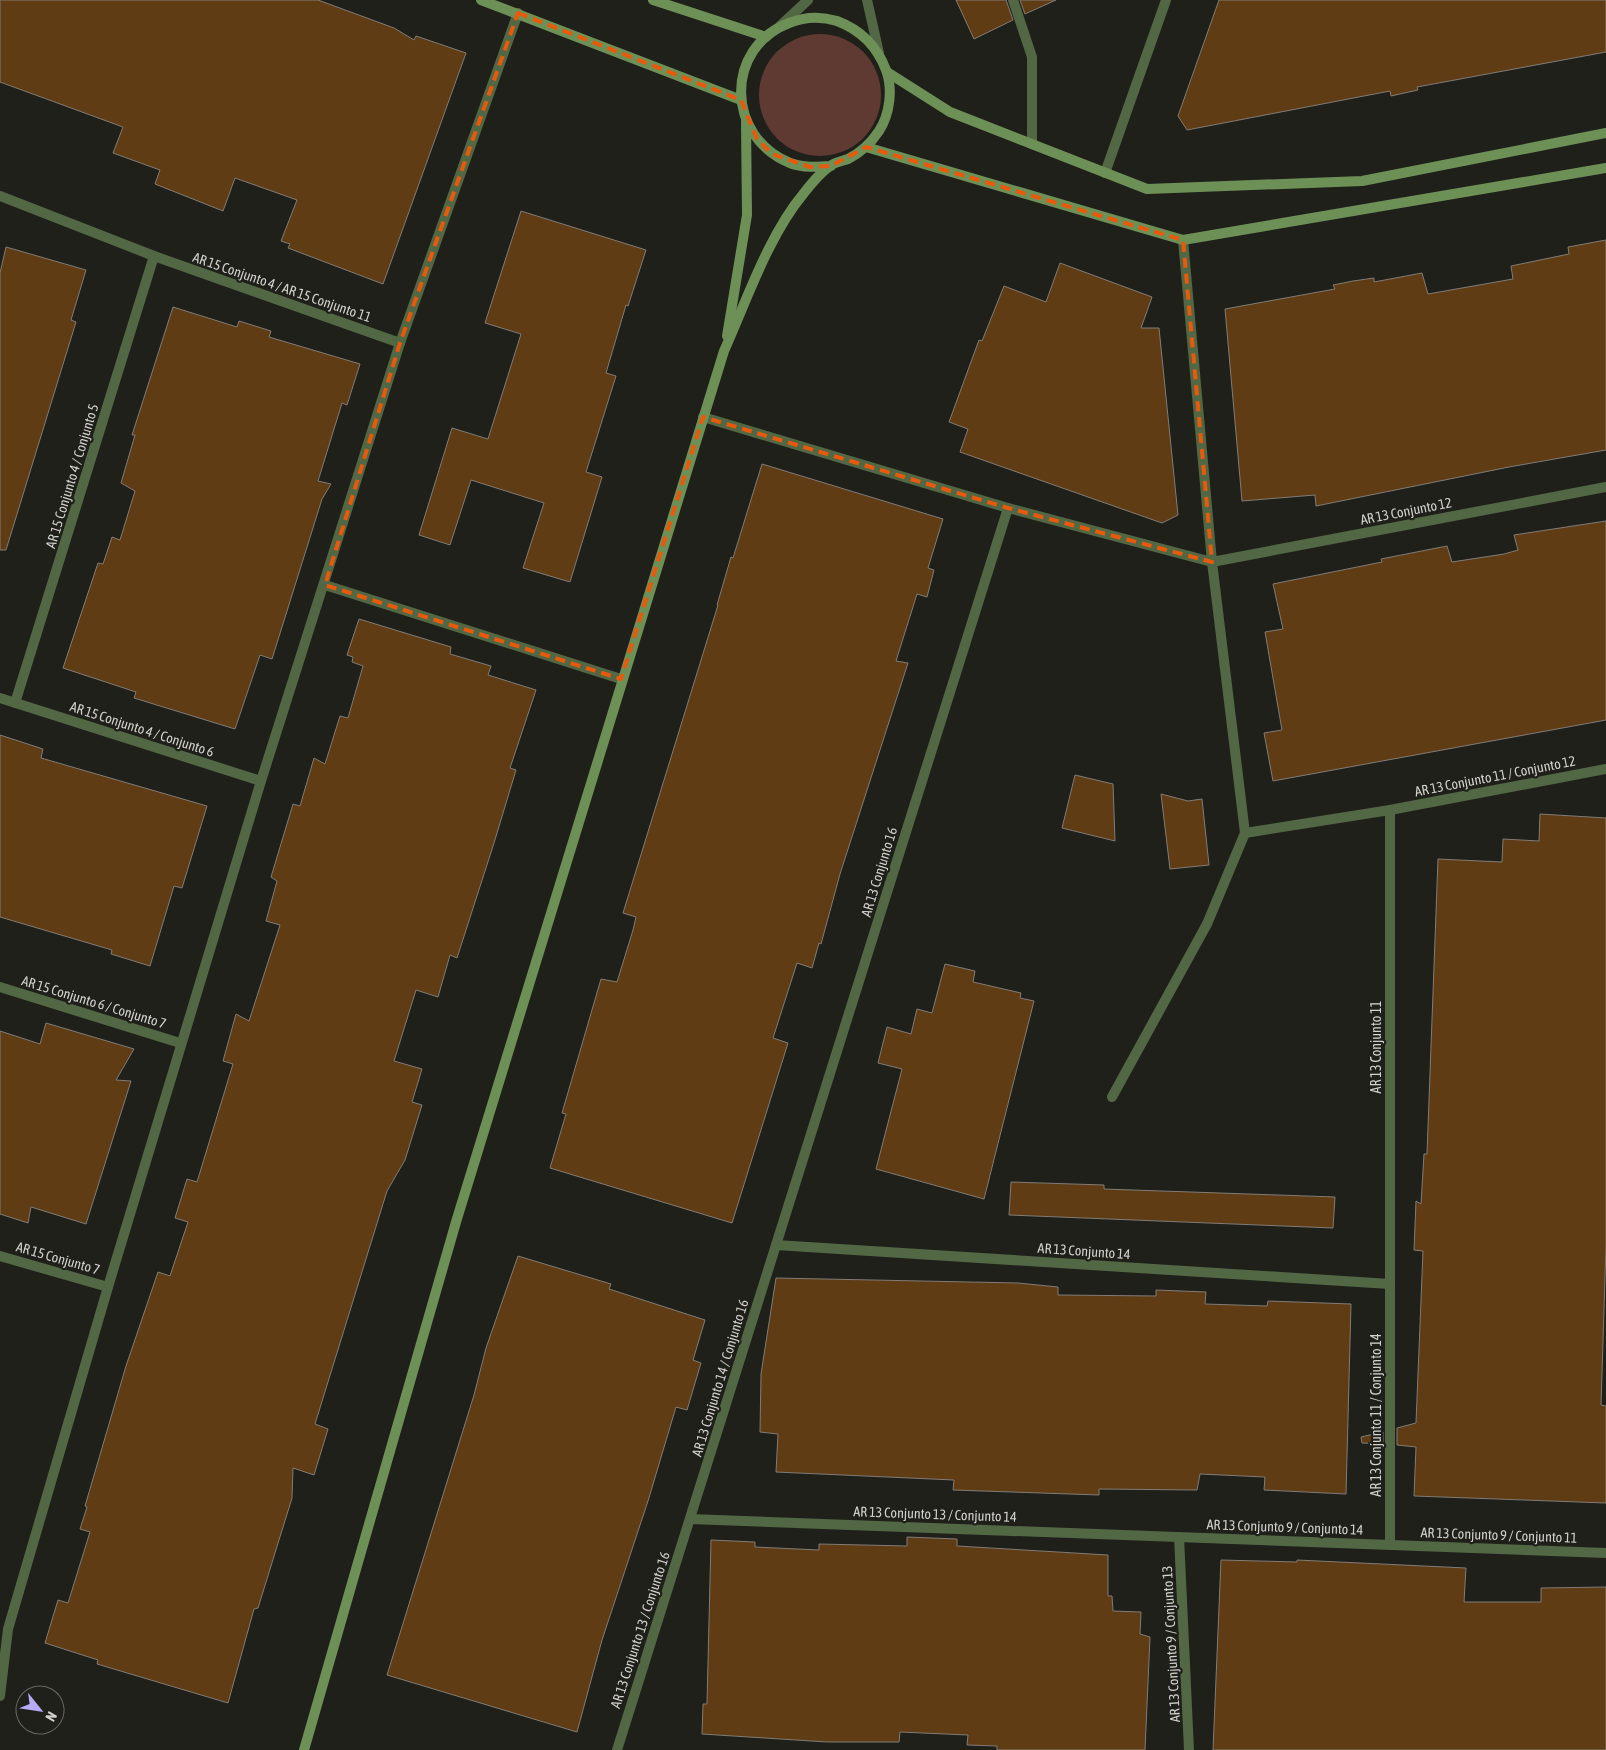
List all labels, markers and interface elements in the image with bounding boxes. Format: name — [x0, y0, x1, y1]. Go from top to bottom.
street label: AR 15 Conjunto 4 / AR 15 Conjunto 11 — [191, 249, 373, 325]
street label: AR 15 Conjunto 4 / Conjunto 5 — [42, 402, 102, 550]
street label: AR 13 Conjunto 12 — [1359, 494, 1453, 528]
street label: AR 15 Conjunto 4 / Conjunto 6 — [68, 698, 216, 760]
street label: AR 13 Conjunto 11 / Conjunto 12 — [1413, 753, 1577, 799]
street label: AR 13 Conjunto 16 — [858, 825, 900, 919]
street label: AR 15 Conjunto 6 / Conjunto 7 — [20, 972, 168, 1032]
street label: AR 13 Conjunto 11 — [1368, 1001, 1384, 1093]
street label: AR 15 Conjunto 7 — [14, 1238, 102, 1278]
street label: AR 13 Conjunto 14 — [1037, 1240, 1131, 1262]
street label: AR 13 Conjunto 14 / Conjunto 16 — [688, 1297, 752, 1458]
street label: AR 13 Conjunto 11 / Conjunto 14 — [1368, 1333, 1384, 1497]
street label: AR 13 Conjunto 13 / Conjunto 14 — [853, 1503, 1017, 1525]
street label: AR 13 Conjunto 9 / Conjunto 14 — [1206, 1516, 1364, 1538]
street label: AR 13 Conjunto 9 / Conjunto 11 — [1420, 1524, 1578, 1546]
street label: AR 13 Conjunto 13 / Conjunto 16 — [607, 1549, 673, 1710]
street label: AR 13 Conjunto 9 / Conjunto 13 — [1159, 1565, 1183, 1723]
north arrow — [15, 1685, 65, 1735]
text: N — [42, 1709, 60, 1724]

